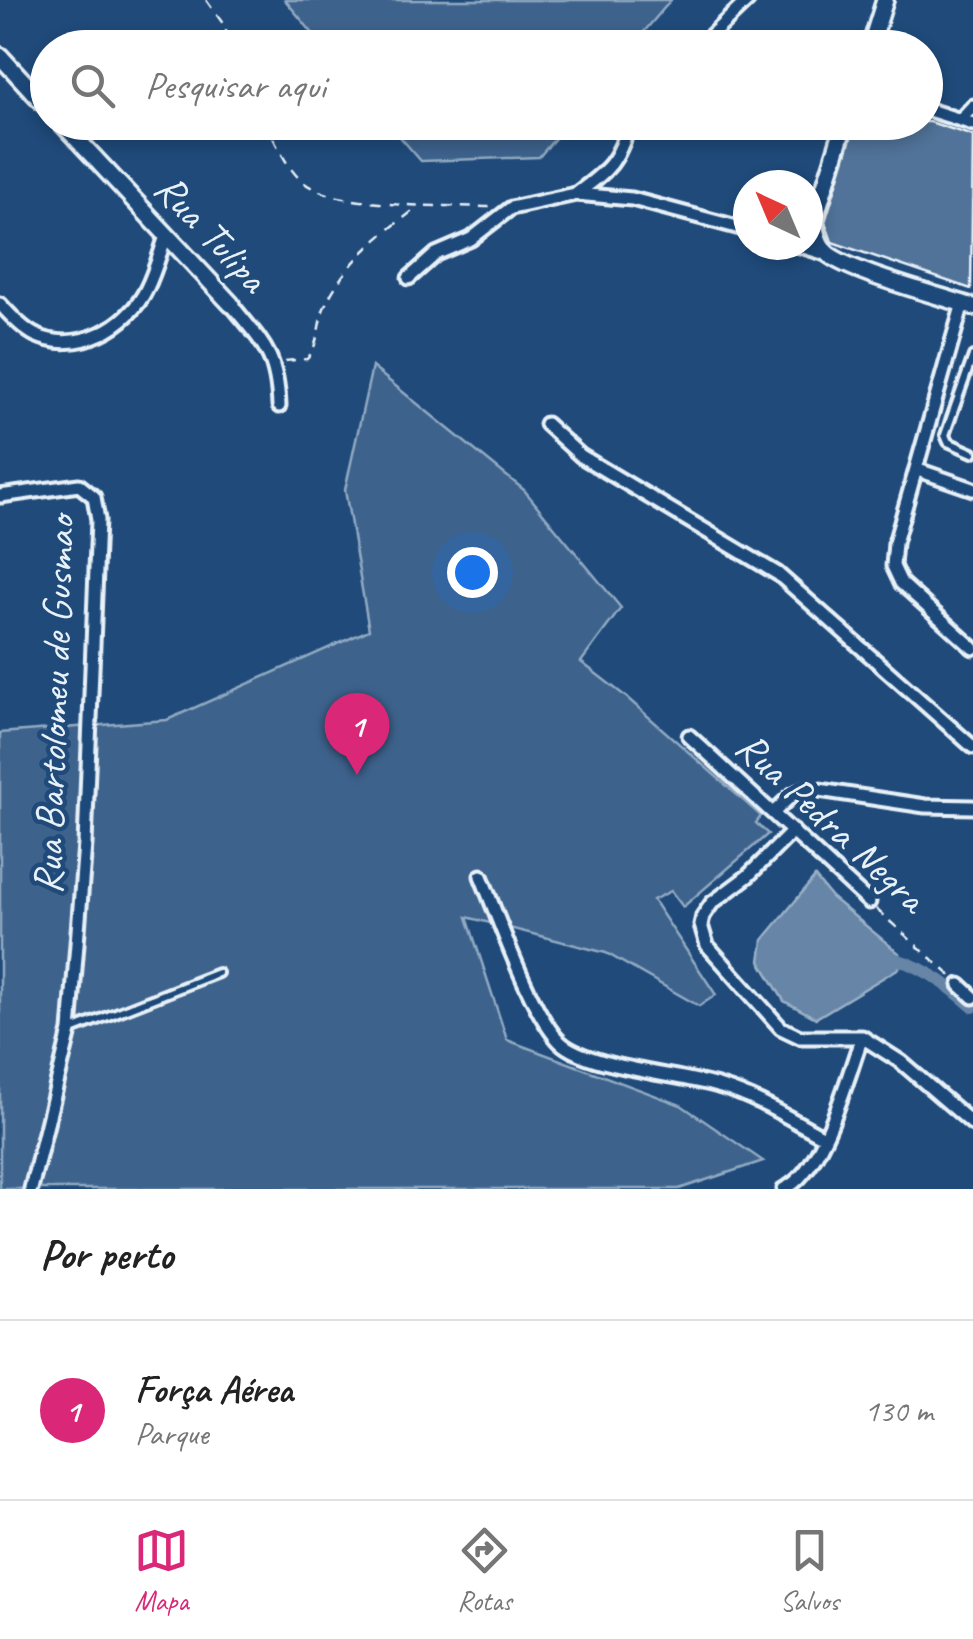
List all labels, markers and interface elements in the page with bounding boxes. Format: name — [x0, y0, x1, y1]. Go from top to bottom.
search box — [30, 30, 943, 140]
icon: search — [65, 58, 120, 113]
text: Pesquisar aqui — [145, 62, 326, 109]
street label: Rua Tulipa — [143, 163, 281, 306]
north arrow — [733, 170, 823, 260]
street label: Rua Bartolomeu de Gusmao — [21, 511, 87, 895]
your location — [447, 547, 498, 598]
pin: 1 — [324, 692, 390, 775]
street label: Rua Pedra Negra — [725, 720, 940, 926]
text: Por perto — [40, 1228, 173, 1281]
text: Força Aérea — [135, 1366, 293, 1413]
text: 1 — [65, 1390, 80, 1431]
text: 130 m — [864, 1390, 933, 1431]
text: Parque — [135, 1413, 208, 1454]
tab: Mapa — [134, 1523, 189, 1618]
tab: Rotas — [457, 1523, 512, 1618]
tab: Salvos — [780, 1523, 839, 1618]

